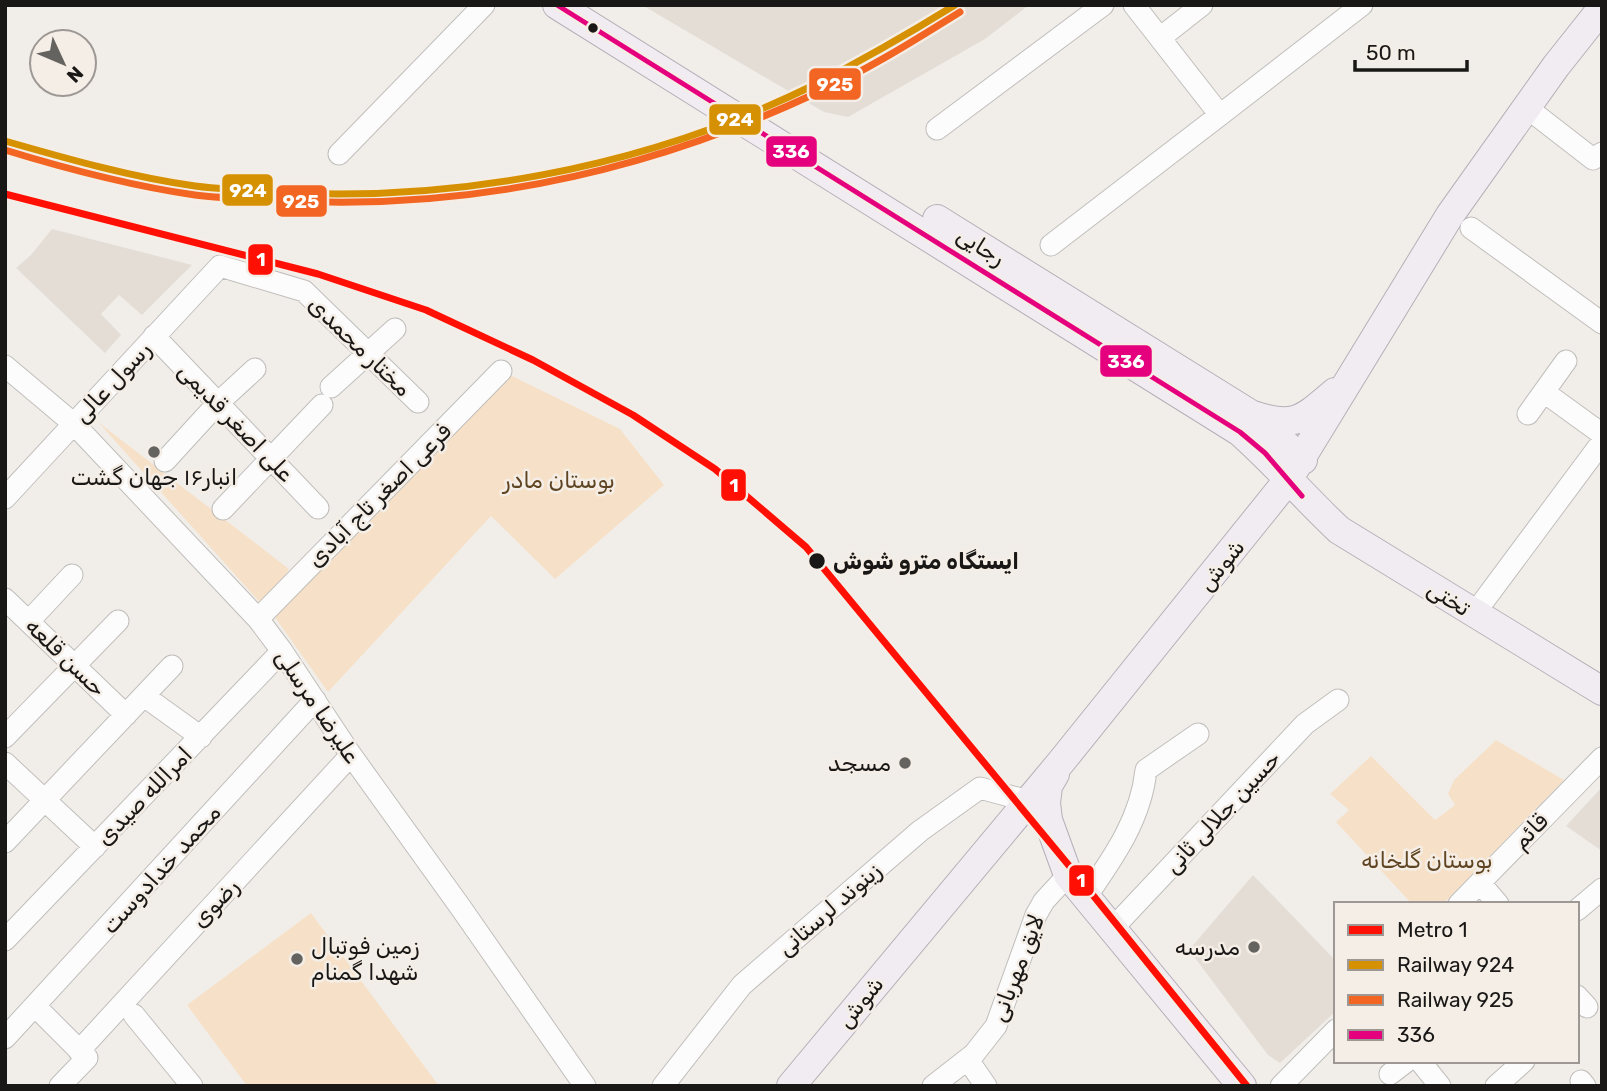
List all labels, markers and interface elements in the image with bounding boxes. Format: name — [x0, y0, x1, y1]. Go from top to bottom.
unlabelled marker — [586, 21, 600, 35]
north arrow — [28, 28, 98, 98]
scale bar — [1355, 28, 1467, 72]
text: 50 m — [1366, 40, 1416, 65]
text: N — [62, 62, 88, 87]
line badge: 925 — [808, 67, 862, 101]
text: 925 — [817, 73, 853, 96]
line badge: 924 — [708, 103, 762, 136]
text: 924 — [716, 108, 754, 131]
line badge: 336 — [765, 135, 818, 168]
text: 336 — [772, 140, 810, 163]
line badge: 924 — [221, 173, 274, 207]
text: 924 — [229, 179, 267, 202]
line badge: 925 — [275, 184, 328, 218]
text: 925 — [283, 190, 319, 213]
street label: رجایی — [952, 220, 1010, 272]
line badge: 1 — [247, 243, 274, 276]
text: 1 — [256, 248, 266, 271]
street label: مختار محمدی — [303, 290, 417, 402]
street label: رسول عالی — [67, 335, 157, 429]
line badge: 336 — [1099, 344, 1153, 378]
text: 336 — [1107, 350, 1145, 373]
street label: علی اصغر قدیمی — [172, 357, 300, 487]
street label: فرعی اصغر تاج آبادی — [301, 417, 458, 574]
marker: انبار۱۶ جهان گشت — [146, 444, 162, 460]
place label: انبار۱۶ جهان گشت — [71, 463, 237, 491]
park label: بوستان مادر — [501, 466, 615, 494]
line badge: 1 — [720, 468, 747, 502]
text: 1 — [729, 474, 739, 497]
street label: شوش — [1192, 533, 1250, 597]
place label: ایستگاه مترو شوش — [833, 547, 1019, 575]
marker: ایستگاه مترو شوش — [807, 551, 827, 571]
street label: تختی — [1422, 574, 1476, 622]
street label: حسن قلعه — [20, 612, 112, 702]
street label: علیرضا مرسلی — [270, 644, 366, 768]
street label: امرالله صیدی — [90, 741, 198, 851]
street label: حسین جلالی ثانی — [1158, 745, 1286, 879]
place label: مسجد — [828, 749, 891, 777]
marker: مسجد — [897, 755, 913, 771]
street label: محمد خدادوست — [96, 799, 226, 939]
street label: قائم — [1506, 807, 1555, 856]
park label: بوستان گلخانه — [1361, 846, 1493, 874]
street label: زینوند لرستانی — [771, 856, 887, 962]
line badge: 1 — [1068, 864, 1095, 897]
text: 1 — [1076, 869, 1086, 892]
street label: رضوی — [185, 873, 245, 933]
legend — [1334, 902, 1579, 1063]
street label: لایق مهربانی — [984, 910, 1050, 1026]
text: Metro 1 — [1397, 917, 1468, 942]
place label: زمین فوتبال شهدا گمنام — [311, 932, 419, 987]
place label: مدرسه — [1175, 933, 1240, 961]
marker: مدرسه — [1246, 939, 1262, 955]
marker: زمین فوتبال شهدا گمنام — [289, 951, 305, 967]
text: Railway 924 — [1397, 952, 1514, 977]
street label: شوش — [831, 970, 889, 1034]
text: Railway 925 — [1397, 987, 1514, 1012]
text: 336 — [1397, 1022, 1435, 1047]

